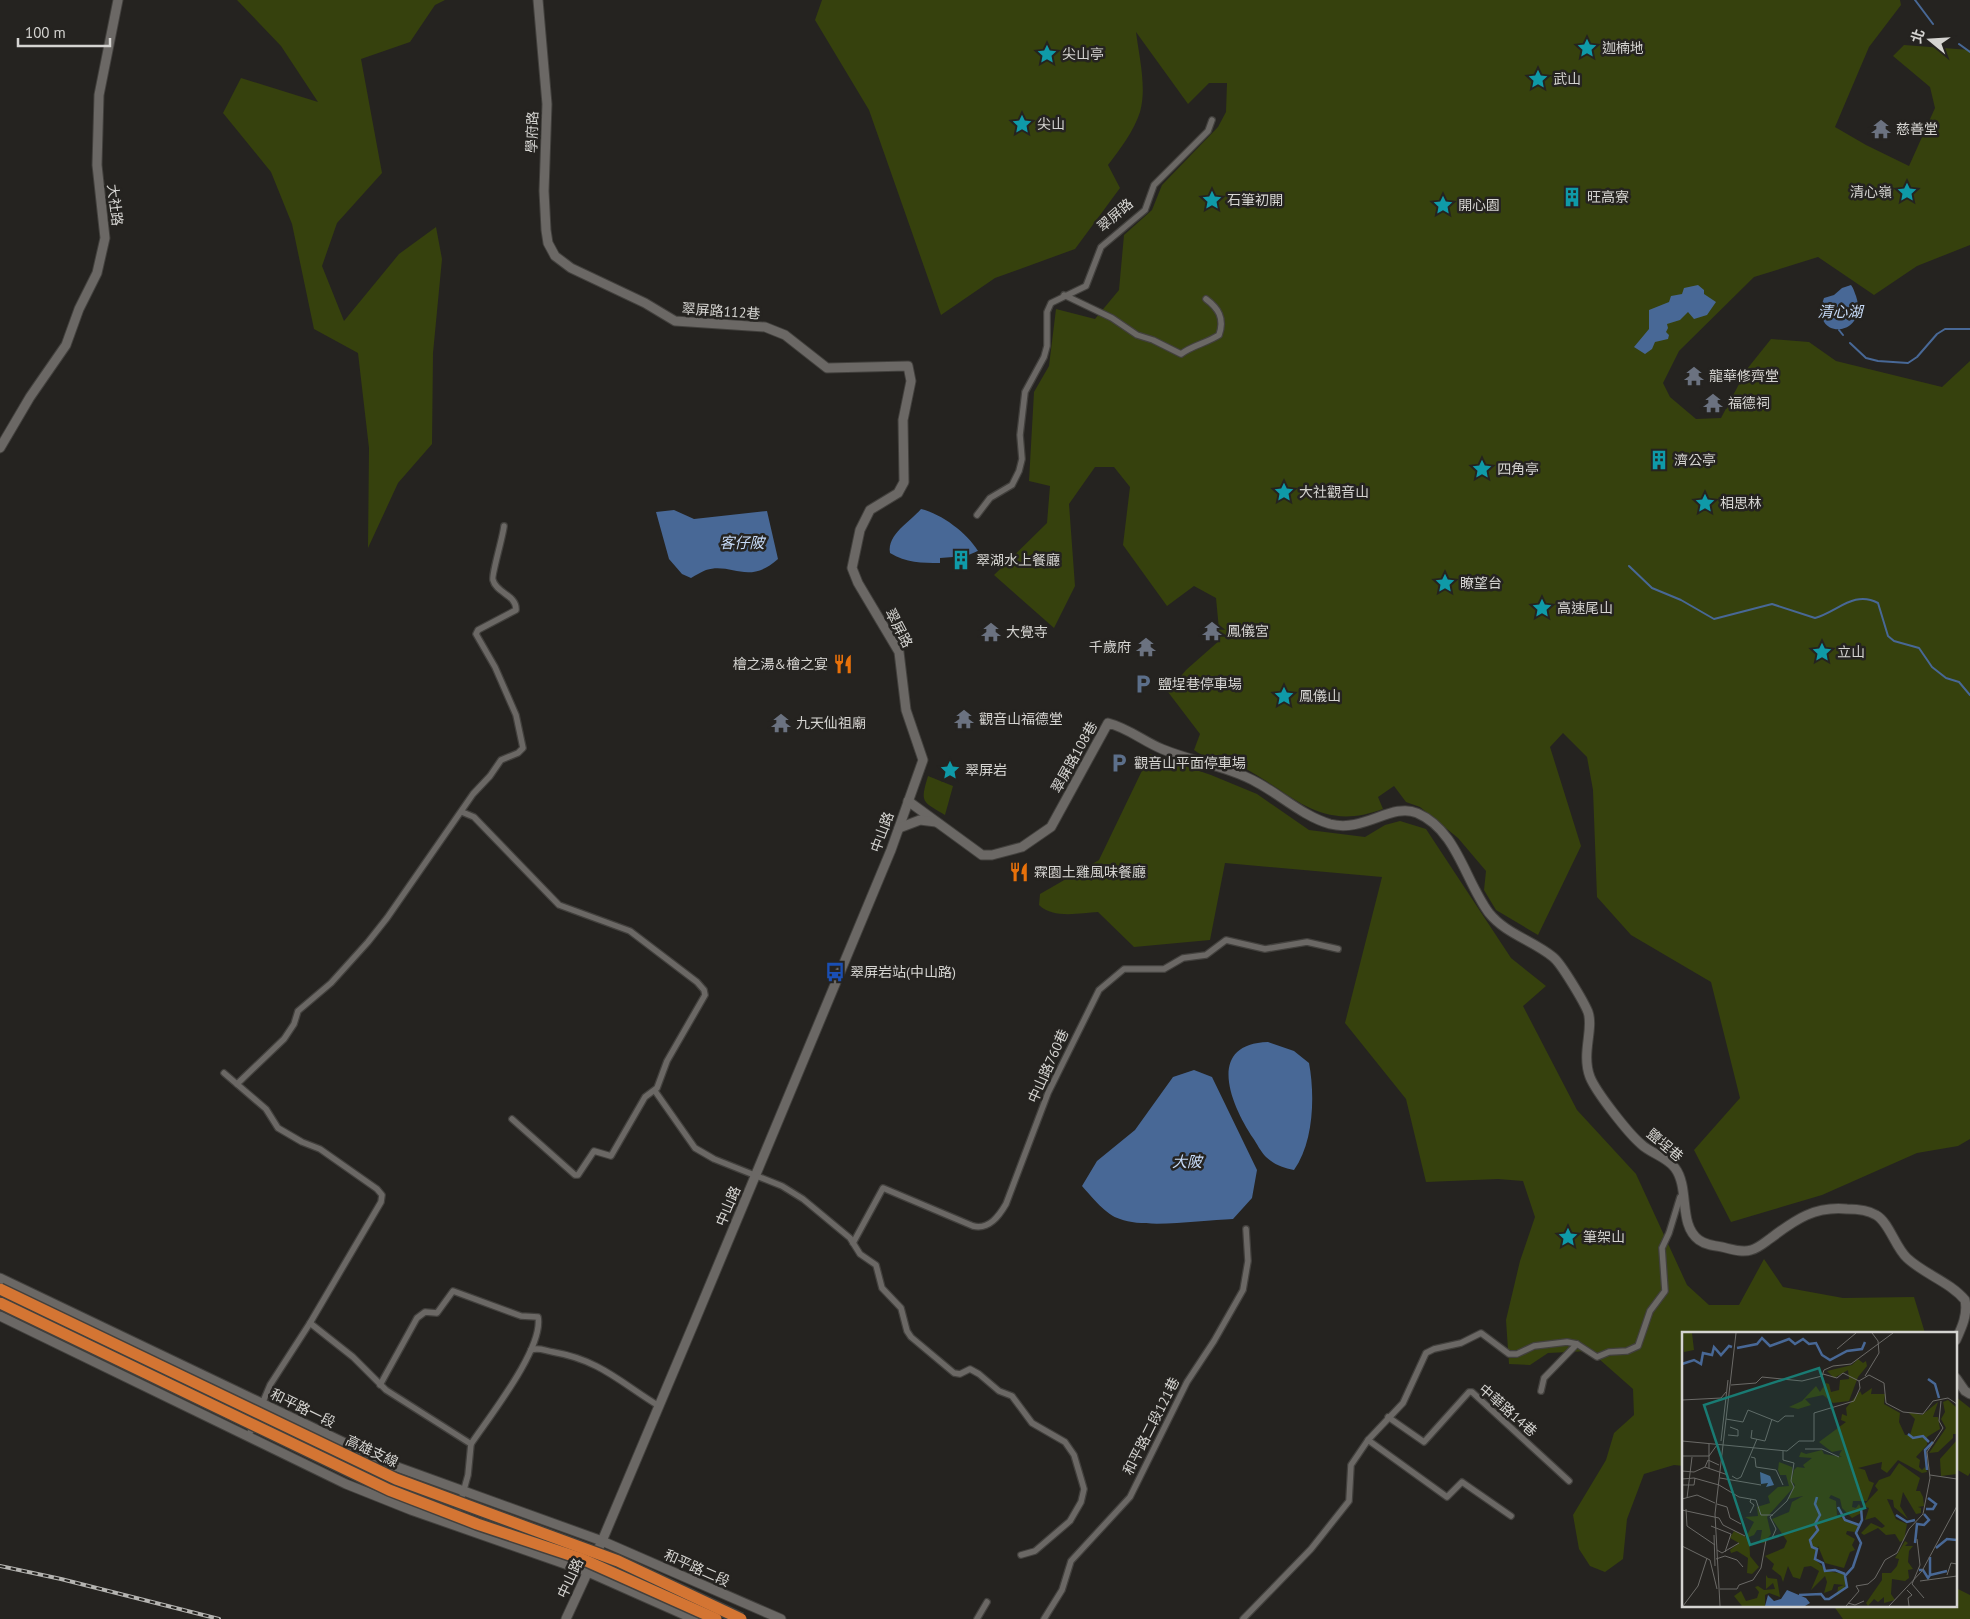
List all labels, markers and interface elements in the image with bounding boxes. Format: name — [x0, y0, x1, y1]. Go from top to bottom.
scale bar — [18, 15, 110, 47]
north arrow — [1905, 15, 1955, 65]
text: 100 m — [25, 23, 66, 42]
text: 北 — [1907, 27, 1928, 45]
place icon: 迦楠地 — [1576, 37, 1598, 59]
place label: 迦楠地 — [1602, 39, 1644, 57]
place icon: 尖山亭 — [1036, 43, 1058, 65]
place label: 尖山亭 — [1062, 45, 1104, 63]
place icon: 武山 — [1527, 68, 1549, 90]
place label: 武山 — [1553, 70, 1581, 88]
street label: 學府路 — [522, 111, 542, 153]
place icon: 尖山 — [1011, 113, 1033, 135]
place label: 尖山 — [1037, 115, 1065, 133]
temple icon: 慈善堂 — [1870, 118, 1892, 140]
place label: 慈善堂 — [1896, 120, 1938, 138]
place icon: 清心嶺 — [1896, 181, 1918, 203]
street label: 大社路 — [104, 183, 126, 227]
place label: 清心嶺 — [1850, 183, 1892, 201]
building icon: 旺高寮 — [1561, 186, 1583, 208]
place label: 旺高寮 — [1587, 188, 1629, 206]
place icon: 石筆初開 — [1201, 189, 1223, 211]
place label: 石筆初開 — [1227, 191, 1283, 209]
street label: 翠屏路 — [1093, 194, 1137, 236]
place icon: 開心園 — [1432, 194, 1454, 216]
place label: 開心園 — [1458, 196, 1500, 214]
street label: 翠屏路112巷 — [681, 299, 761, 323]
water label: 清心湖 — [1817, 302, 1864, 321]
temple icon: 龍華修齊堂 — [1683, 365, 1705, 387]
place label: 龍華修齊堂 — [1709, 367, 1779, 385]
temple icon: 福德祠 — [1702, 392, 1724, 414]
place label: 福德祠 — [1728, 394, 1770, 412]
building icon: 濟公亭 — [1648, 449, 1670, 471]
place label: 濟公亭 — [1674, 451, 1716, 469]
place icon: 四角亭 — [1471, 458, 1493, 480]
place label: 四角亭 — [1497, 460, 1539, 478]
place icon: 大社觀音山 — [1273, 481, 1295, 503]
place label: 大社觀音山 — [1299, 483, 1369, 501]
place icon: 相思林 — [1694, 492, 1716, 514]
place label: 相思林 — [1720, 494, 1762, 512]
water label: 客仔陂 — [719, 533, 766, 552]
building icon: 翠湖水上餐廳 — [950, 549, 972, 571]
place label: 翠湖水上餐廳 — [976, 551, 1060, 569]
place icon: 瞭望台 — [1434, 572, 1456, 594]
place label: 瞭望台 — [1460, 574, 1502, 592]
place icon: 高速尾山 — [1531, 597, 1553, 619]
place label: 高速尾山 — [1557, 599, 1613, 617]
street label: 翠屏路 — [881, 605, 917, 651]
temple icon: 鳳儀宮 — [1201, 620, 1223, 642]
temple icon: 大覺寺 — [980, 621, 1002, 643]
place label: 鳳儀宮 — [1227, 622, 1269, 640]
place label: 大覺寺 — [1006, 623, 1048, 641]
temple icon: 千歲府 — [1135, 636, 1157, 658]
place label: 千歲府 — [1089, 638, 1131, 656]
place icon: 立山 — [1811, 641, 1833, 663]
place label: 立山 — [1837, 643, 1865, 661]
restaurant icon: 檜之湯&檜之宴 — [832, 653, 854, 675]
place label: 檜之湯&檜之宴 — [733, 655, 828, 673]
parking icon: 鹽埕巷停車場 — [1132, 673, 1154, 695]
place label: 鹽埕巷停車場 — [1158, 675, 1242, 693]
place icon: 鳳儀山 — [1273, 685, 1295, 707]
place label: 鳳儀山 — [1299, 687, 1341, 705]
temple icon: 觀音山福德堂 — [953, 708, 975, 730]
place label: 觀音山福德堂 — [979, 710, 1063, 728]
temple icon: 九天仙祖廟 — [770, 712, 792, 734]
place label: 九天仙祖廟 — [796, 714, 866, 732]
street label: 翠屏路108巷 — [1047, 718, 1101, 796]
parking icon: 觀音山平面停車場 — [1108, 752, 1130, 774]
place label: 觀音山平面停車場 — [1134, 754, 1246, 772]
place icon: 翠屏岩 — [939, 759, 961, 781]
place label: 翠屏岩 — [965, 761, 1007, 779]
street label: 中山路 — [866, 809, 898, 855]
restaurant icon: 霖園土雞風味餐廳 — [1008, 861, 1030, 883]
place label: 霖園土雞風味餐廳 — [1034, 863, 1146, 881]
bus stop icon: 翠屏岩站(中山路) — [824, 961, 846, 983]
place label: 翠屏岩站(中山路) — [850, 963, 956, 981]
street label: 中山路760巷 — [1024, 1026, 1072, 1106]
street label: 鹽埕巷 — [1643, 1125, 1687, 1165]
water label: 大陂 — [1172, 1152, 1204, 1171]
street label: 中山路 — [712, 1183, 744, 1229]
place icon: 筆架山 — [1557, 1226, 1579, 1248]
place label: 筆架山 — [1583, 1228, 1625, 1246]
inset map — [1682, 1332, 1958, 1606]
street label: 和平路二段121巷 — [1119, 1374, 1183, 1478]
street label: 中華路14巷 — [1475, 1380, 1541, 1440]
street label: 和平路一段 — [268, 1385, 338, 1431]
street label: 高雄支線 — [343, 1431, 401, 1471]
street label: 和平路二段 — [661, 1546, 733, 1590]
street label: 中山路 — [553, 1555, 587, 1601]

